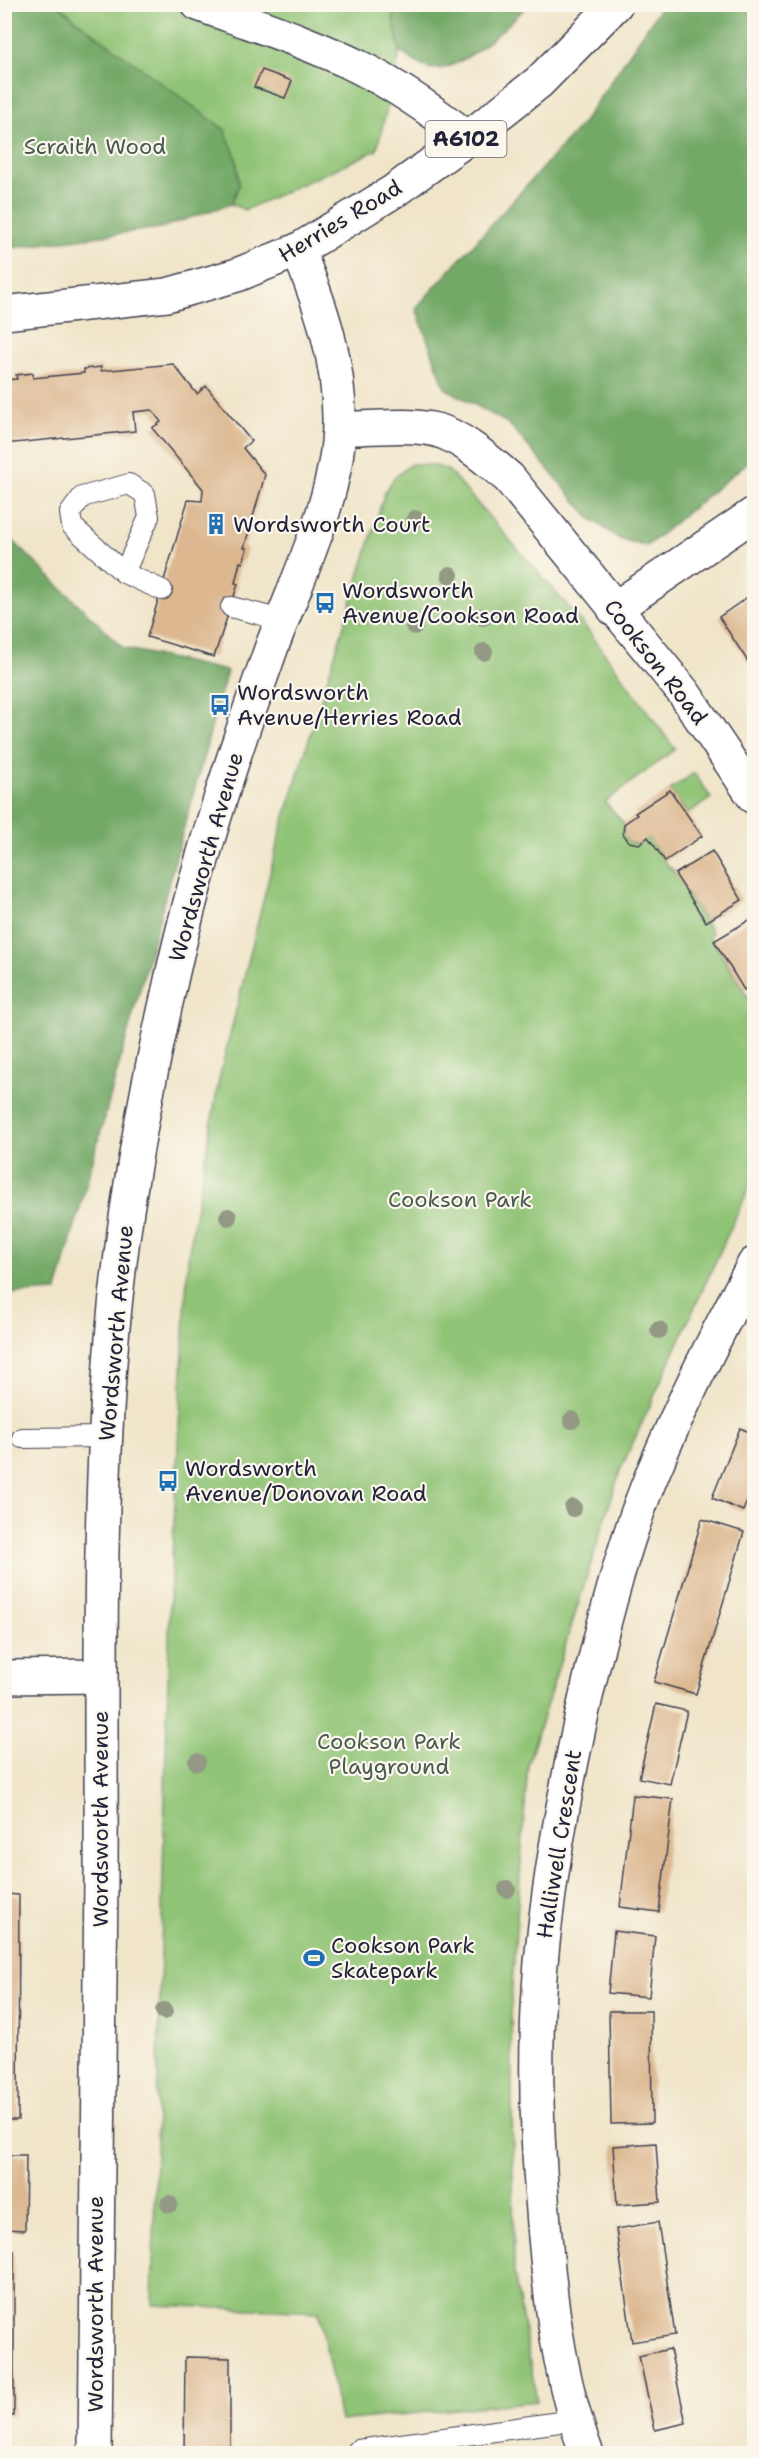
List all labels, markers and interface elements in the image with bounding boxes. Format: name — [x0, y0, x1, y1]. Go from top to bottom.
road number: A6102 — [426, 121, 506, 157]
park label: Scraith Wood — [24, 132, 166, 161]
street label: Herries Road — [273, 173, 407, 269]
place label: Wordsworth Court — [233, 510, 431, 539]
building icon: Wordsworth Court — [204, 512, 228, 536]
place label: Wordsworth Avenue/Cookson Road — [342, 576, 579, 630]
bus stop icon: Wordsworth Avenue/Cookson Road — [313, 591, 337, 615]
street label: Cookson Road — [598, 593, 714, 731]
place label: Wordsworth Avenue/Herries Road — [237, 678, 462, 732]
bus stop icon: Wordsworth Avenue/Herries Road — [208, 693, 232, 717]
street label: Wordsworth Avenue — [162, 749, 250, 965]
park label: Cookson Park — [388, 1185, 532, 1214]
street label: Wordsworth Avenue — [92, 1224, 140, 1442]
place label: Wordsworth Avenue/Donovan Road — [185, 1454, 427, 1508]
bus stop icon: Wordsworth Avenue/Donovan Road — [156, 1469, 180, 1493]
street label: Wordsworth Avenue — [86, 1711, 115, 1927]
park label: Cookson Park Playground — [317, 1727, 461, 1781]
street label: Halliwell Crescent — [530, 1748, 588, 1940]
place label: Cookson Park Skatepark — [331, 1931, 475, 1985]
sports icon: Cookson Park Skatepark — [302, 1946, 326, 1970]
street label: Wordsworth Avenue — [81, 2196, 110, 2412]

